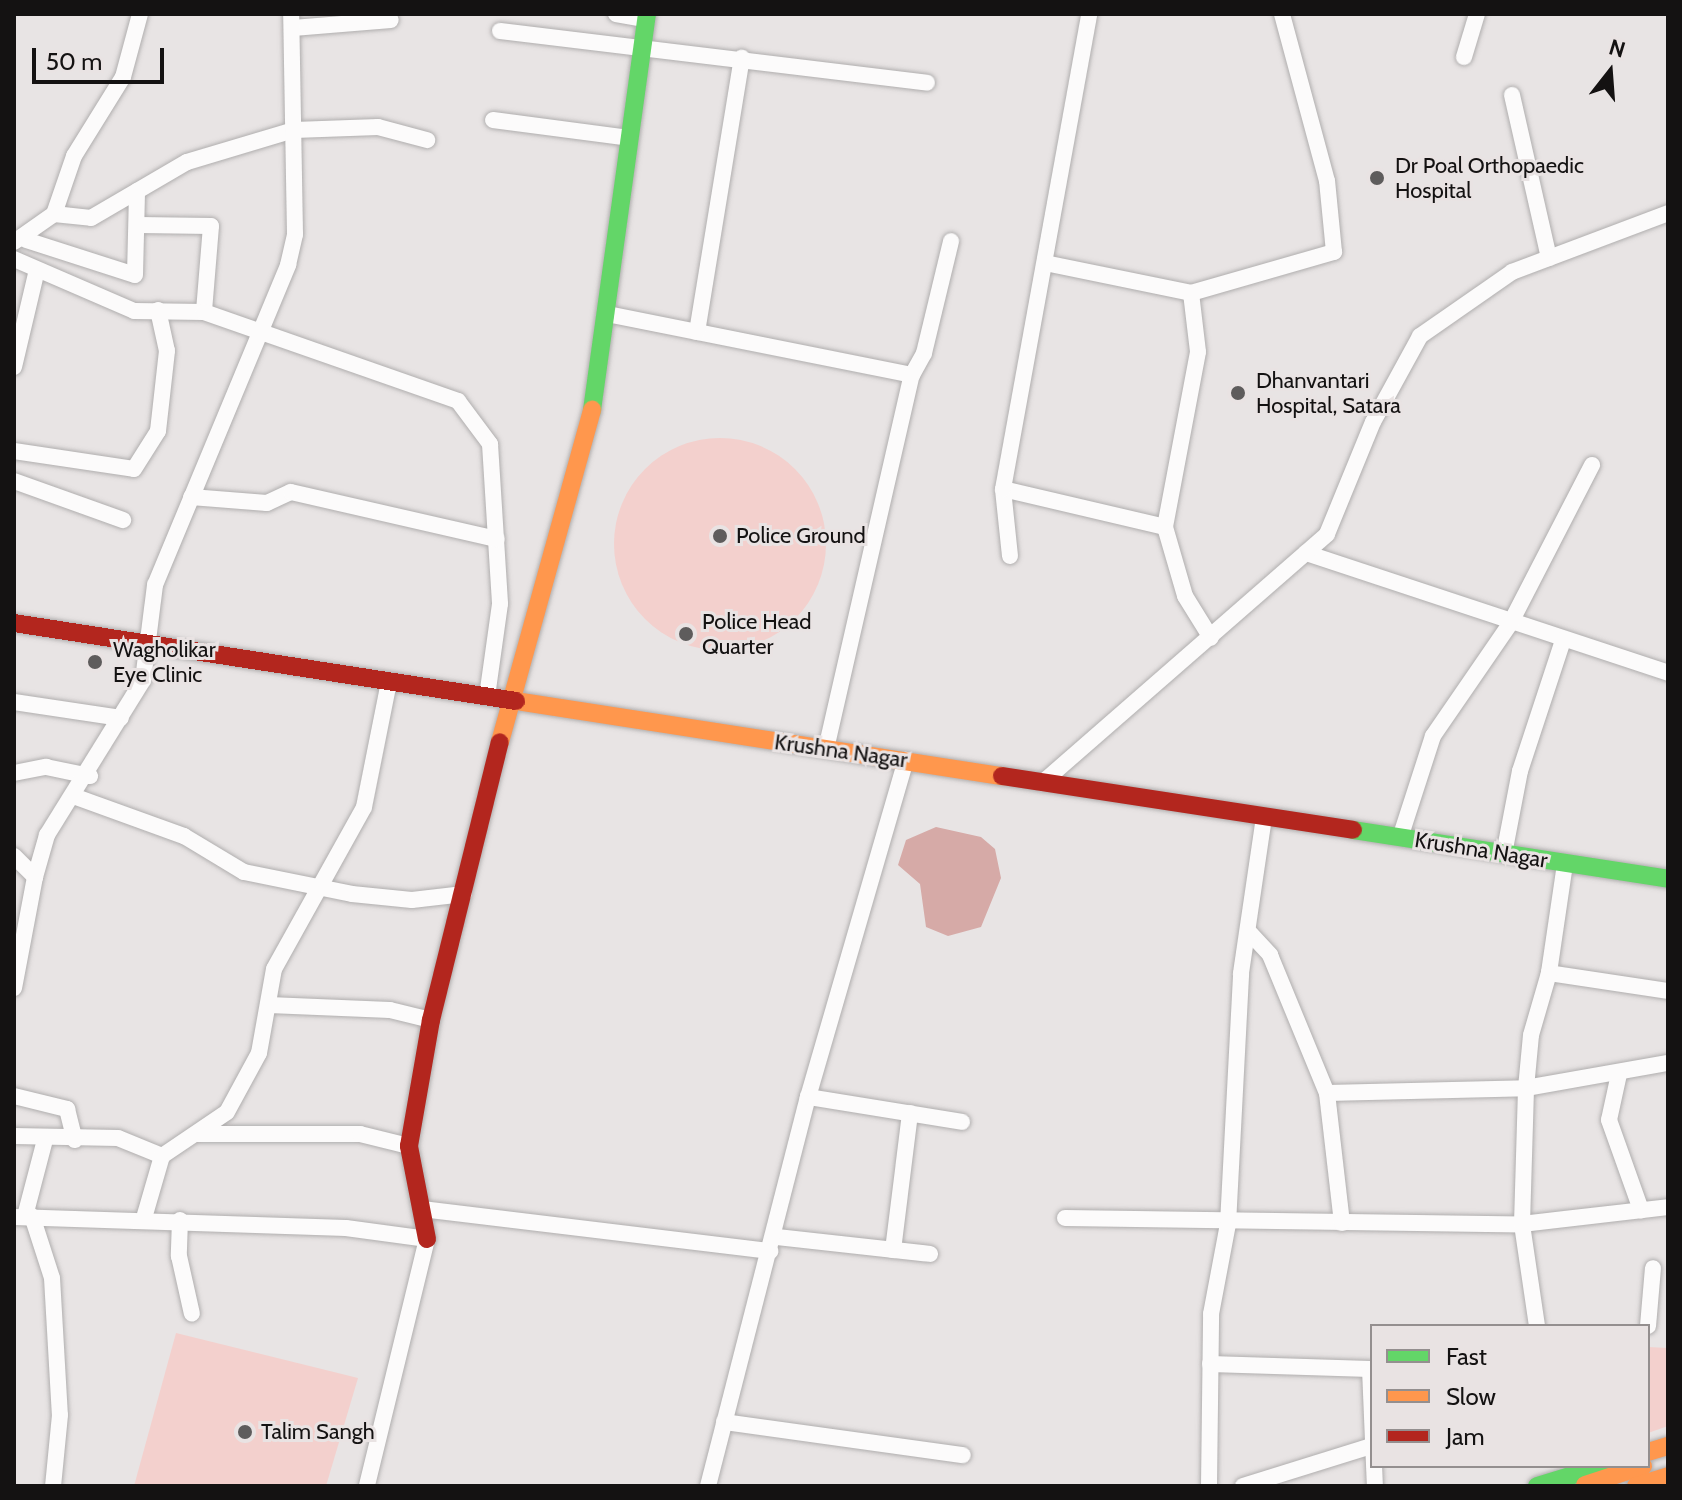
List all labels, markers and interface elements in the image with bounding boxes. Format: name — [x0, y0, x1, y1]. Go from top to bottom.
scale bar — [36, 32, 168, 82]
north arrow — [1570, 32, 1650, 112]
text: N — [1606, 33, 1629, 64]
text: 50 m — [46, 47, 102, 76]
place label: Dr Poal Orthopaedic Hospital — [1395, 152, 1584, 204]
marker: Dr Poal Orthopaedic Hospital — [1366, 167, 1388, 189]
place label: Dhanvantari Hospital, Satara — [1256, 367, 1401, 418]
marker: Dhanvantari Hospital, Satara — [1227, 382, 1249, 404]
place label: Police Ground — [736, 523, 866, 549]
marker: Police Ground — [711, 527, 729, 545]
place label: Police Head Quarter — [702, 608, 812, 660]
marker: Police Head Quarter — [677, 625, 695, 643]
place label: Wagholikar Eye Clinic — [113, 636, 216, 688]
marker: Wagholikar Eye Clinic — [84, 651, 106, 673]
street label: Krushna Nagar — [773, 729, 909, 773]
street label: Krushna Nagar — [1413, 826, 1549, 874]
legend — [1370, 1324, 1650, 1468]
text: Fast — [1446, 1342, 1487, 1371]
text: Slow — [1446, 1382, 1496, 1411]
place label: Talim Sangh — [261, 1419, 375, 1445]
text: Jam — [1446, 1422, 1484, 1451]
marker: Talim Sangh — [236, 1423, 254, 1441]

